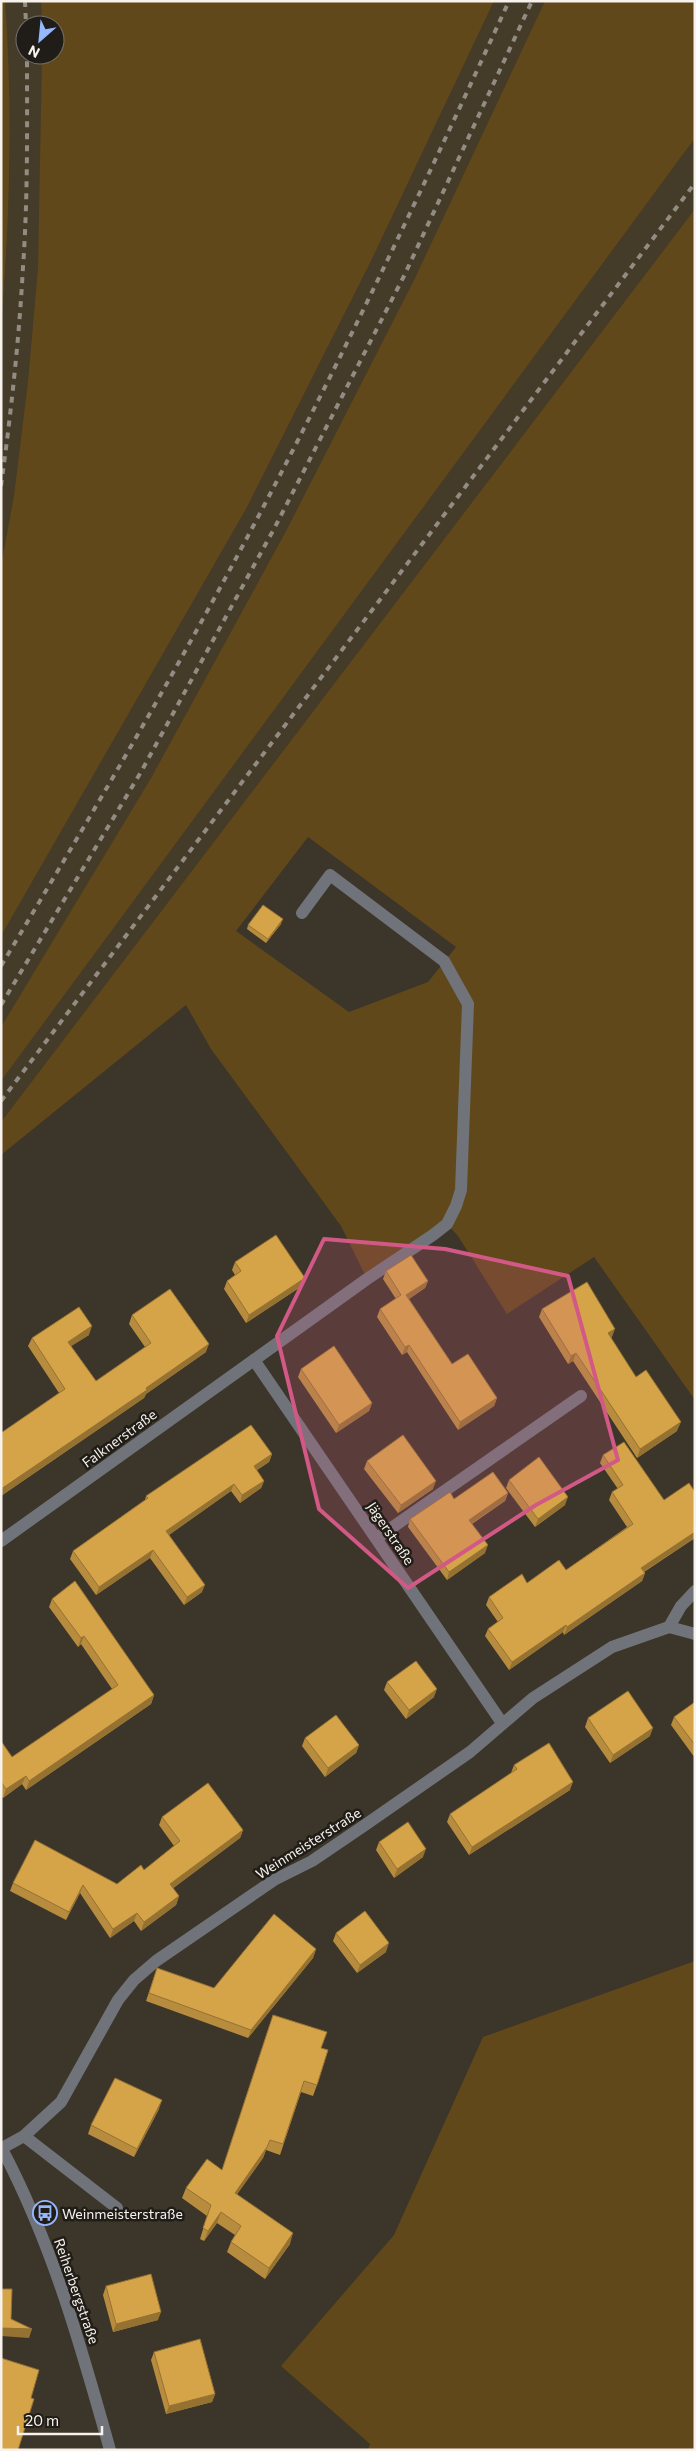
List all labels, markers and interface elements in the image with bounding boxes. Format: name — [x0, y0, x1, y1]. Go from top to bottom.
north arrow — [15, 15, 65, 65]
text: N — [25, 42, 42, 62]
street label: Falknerstraße — [79, 1405, 159, 1471]
street label: Jägerstraße — [364, 1498, 418, 1568]
street label: Weinmeisterstraße — [252, 1804, 364, 1882]
bus stop icon: Weinmeisterstraße — [32, 2200, 58, 2226]
place label: Weinmeisterstraße — [62, 2205, 183, 2222]
street label: Reiherbergstraße — [51, 2236, 103, 2346]
scale bar — [18, 2404, 101, 2436]
text: 20 m — [25, 2411, 59, 2429]

